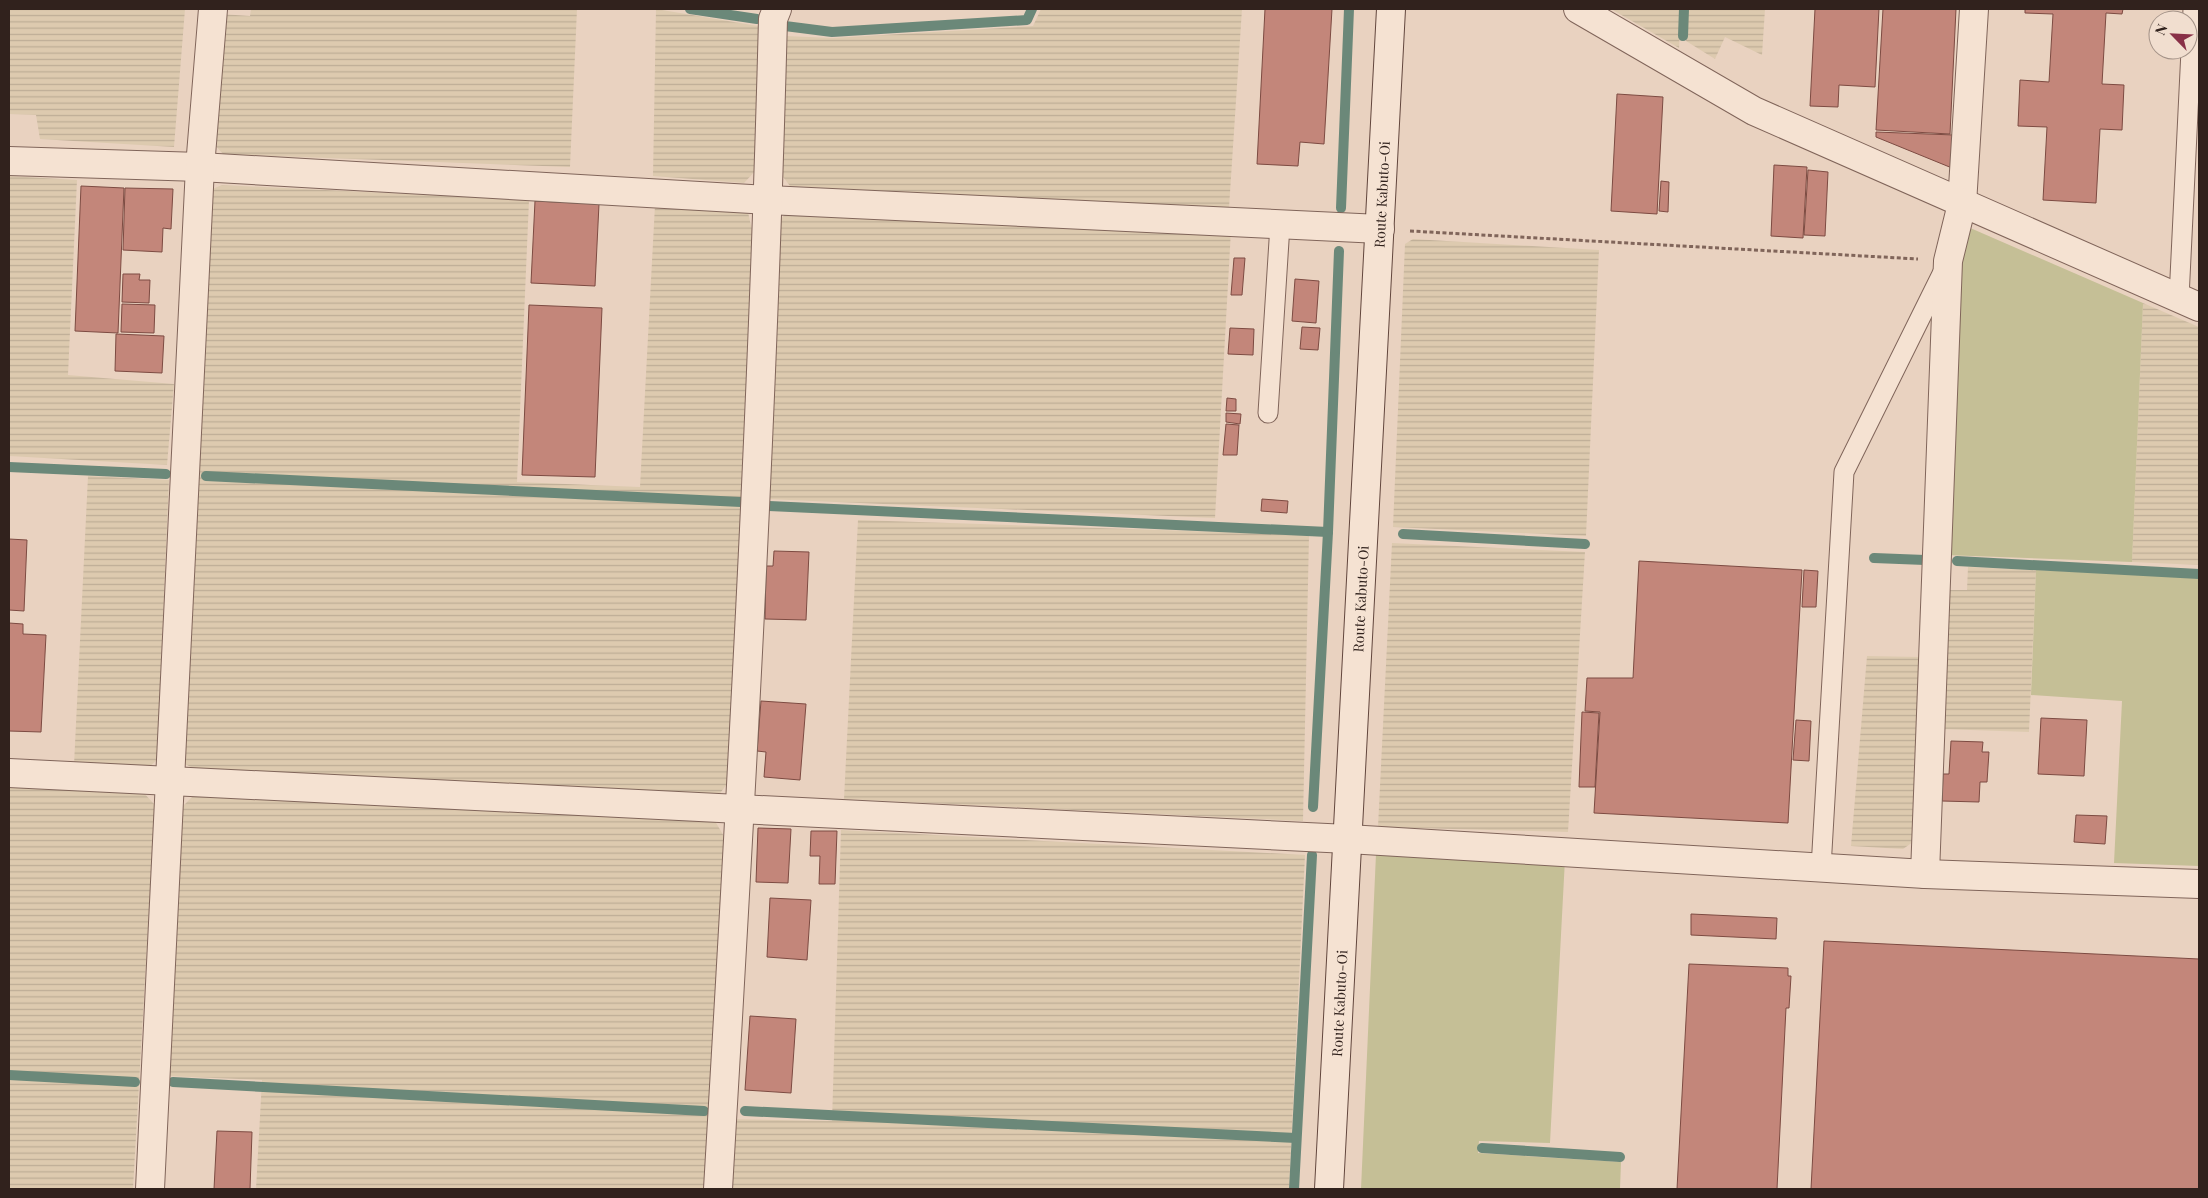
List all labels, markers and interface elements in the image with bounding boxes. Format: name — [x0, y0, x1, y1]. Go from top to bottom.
north arrow — [2148, 10, 2198, 60]
text: N — [2150, 21, 2171, 38]
street label: Route Kabuto-Oi — [1369, 141, 1394, 248]
street label: Route Kabuto-Oi — [1348, 545, 1372, 653]
street label: Route Kabuto-Oi — [1326, 949, 1351, 1057]

